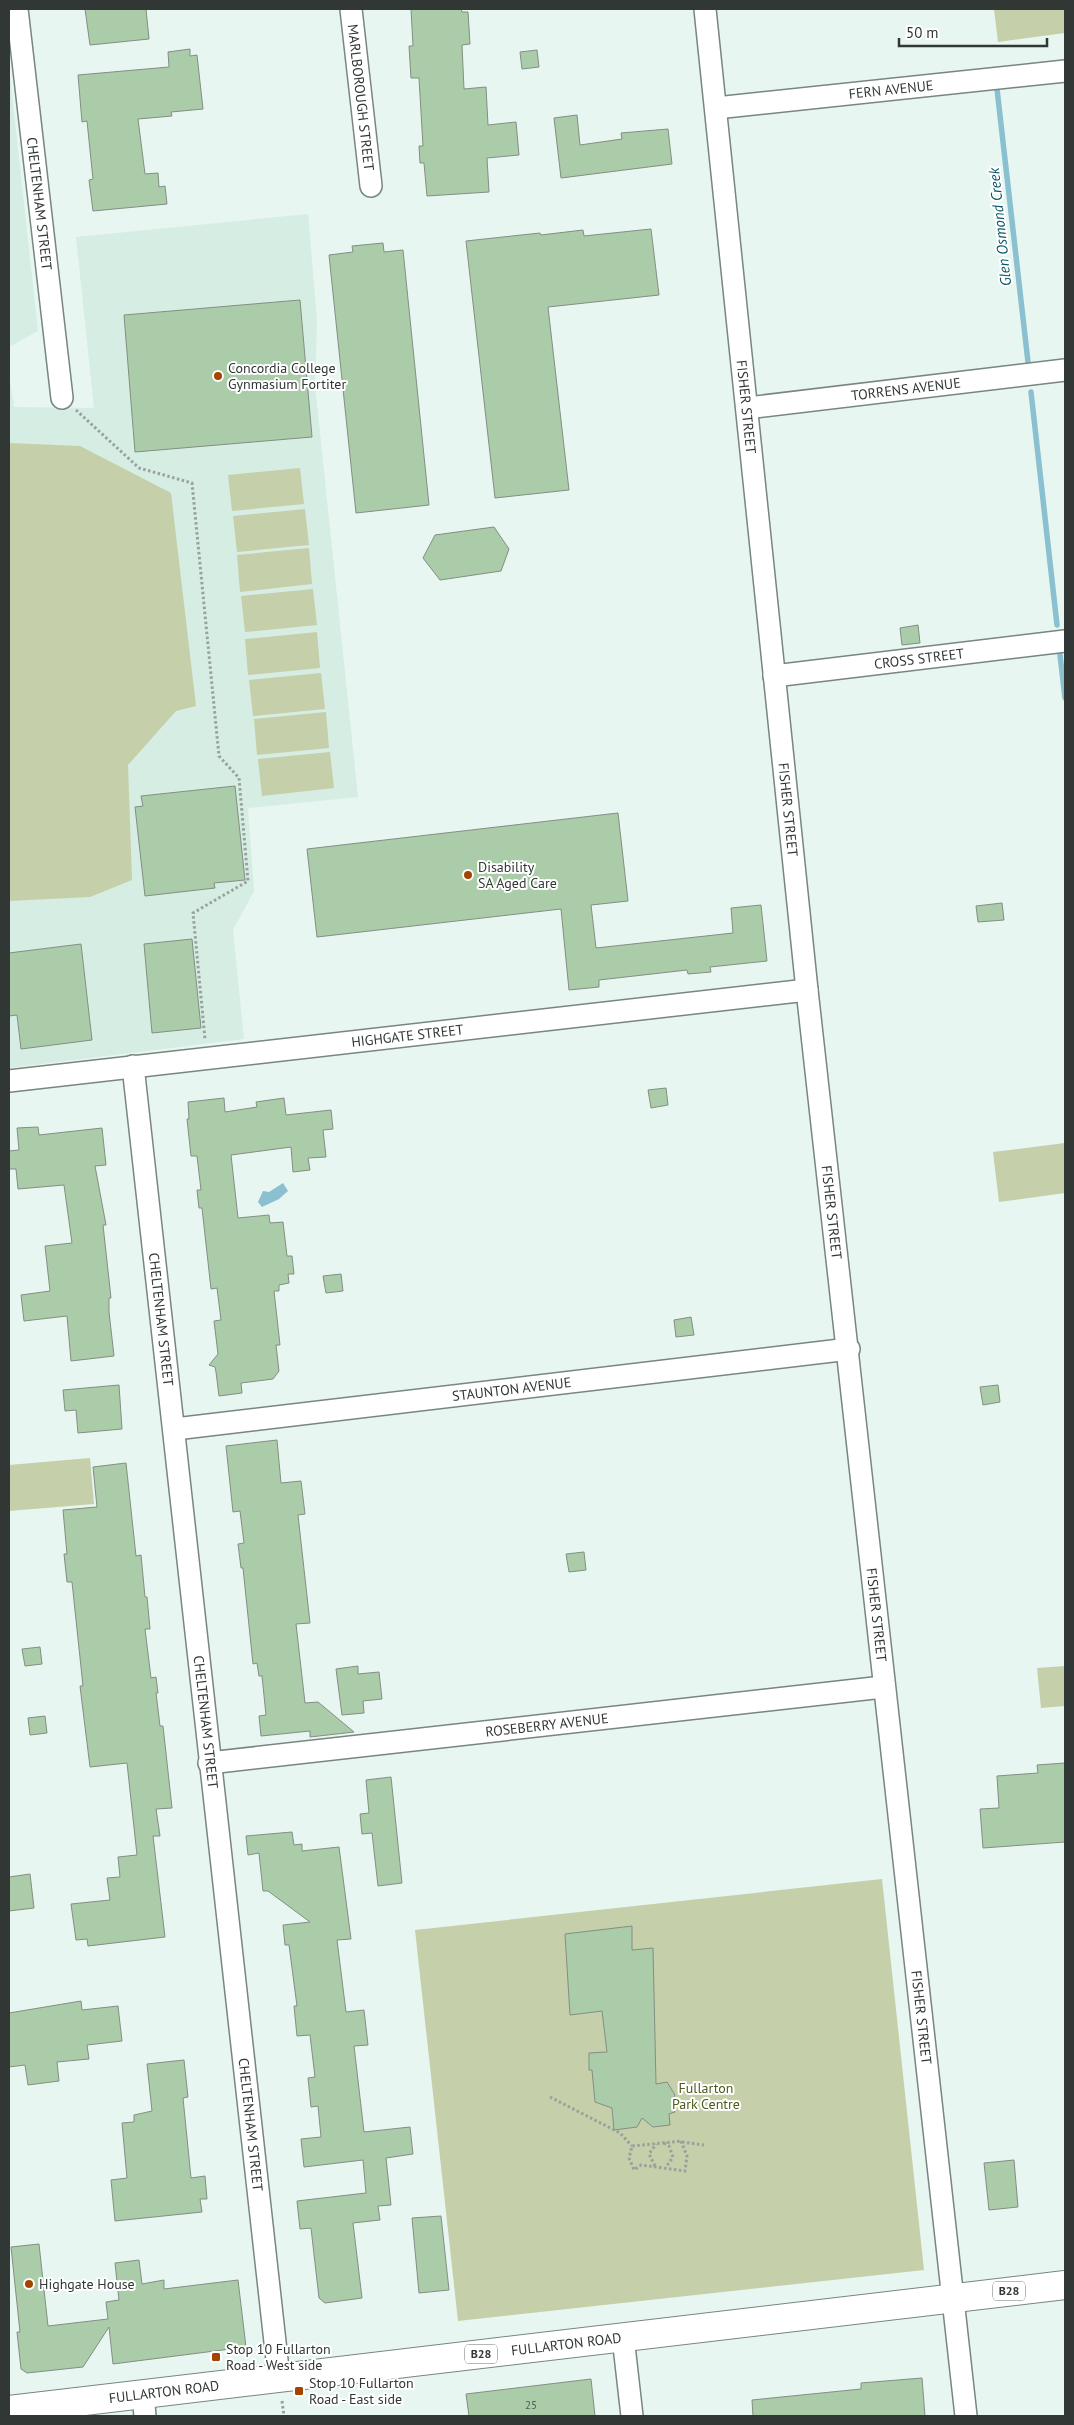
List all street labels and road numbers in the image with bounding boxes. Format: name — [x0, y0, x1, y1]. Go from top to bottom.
street label: MARLBOROUGH STREET — [344, 23, 378, 172]
street label: FERN AVENUE — [848, 76, 934, 103]
street label: CHELTENHAM STREET — [23, 136, 56, 272]
street label: FISHER STREET — [733, 359, 760, 455]
street label: TORRENS AVENUE — [850, 374, 962, 404]
street label: CROSS STREET — [873, 644, 965, 673]
street label: FISHER STREET — [774, 762, 802, 858]
street label: HIGHGATE STREET — [350, 1020, 465, 1051]
street label: FISHER STREET — [818, 1165, 846, 1260]
street label: CHELTENHAM STREET — [145, 1252, 178, 1387]
street label: STAUNTON AVENUE — [451, 1373, 572, 1405]
street label: FISHER STREET — [863, 1567, 891, 1663]
street label: CHELTENHAM STREET — [190, 1654, 222, 1790]
street label: ROSEBERRY AVENUE — [484, 1709, 609, 1741]
street label: FISHER STREET — [907, 1970, 936, 2065]
street label: CHELTENHAM STREET — [234, 2057, 267, 2192]
road number: B28 — [993, 2282, 1025, 2300]
street label: FULLARTON ROAD — [510, 2329, 622, 2360]
road number: B28 — [465, 2344, 497, 2364]
street label: FULLARTON ROAD — [108, 2376, 220, 2407]

